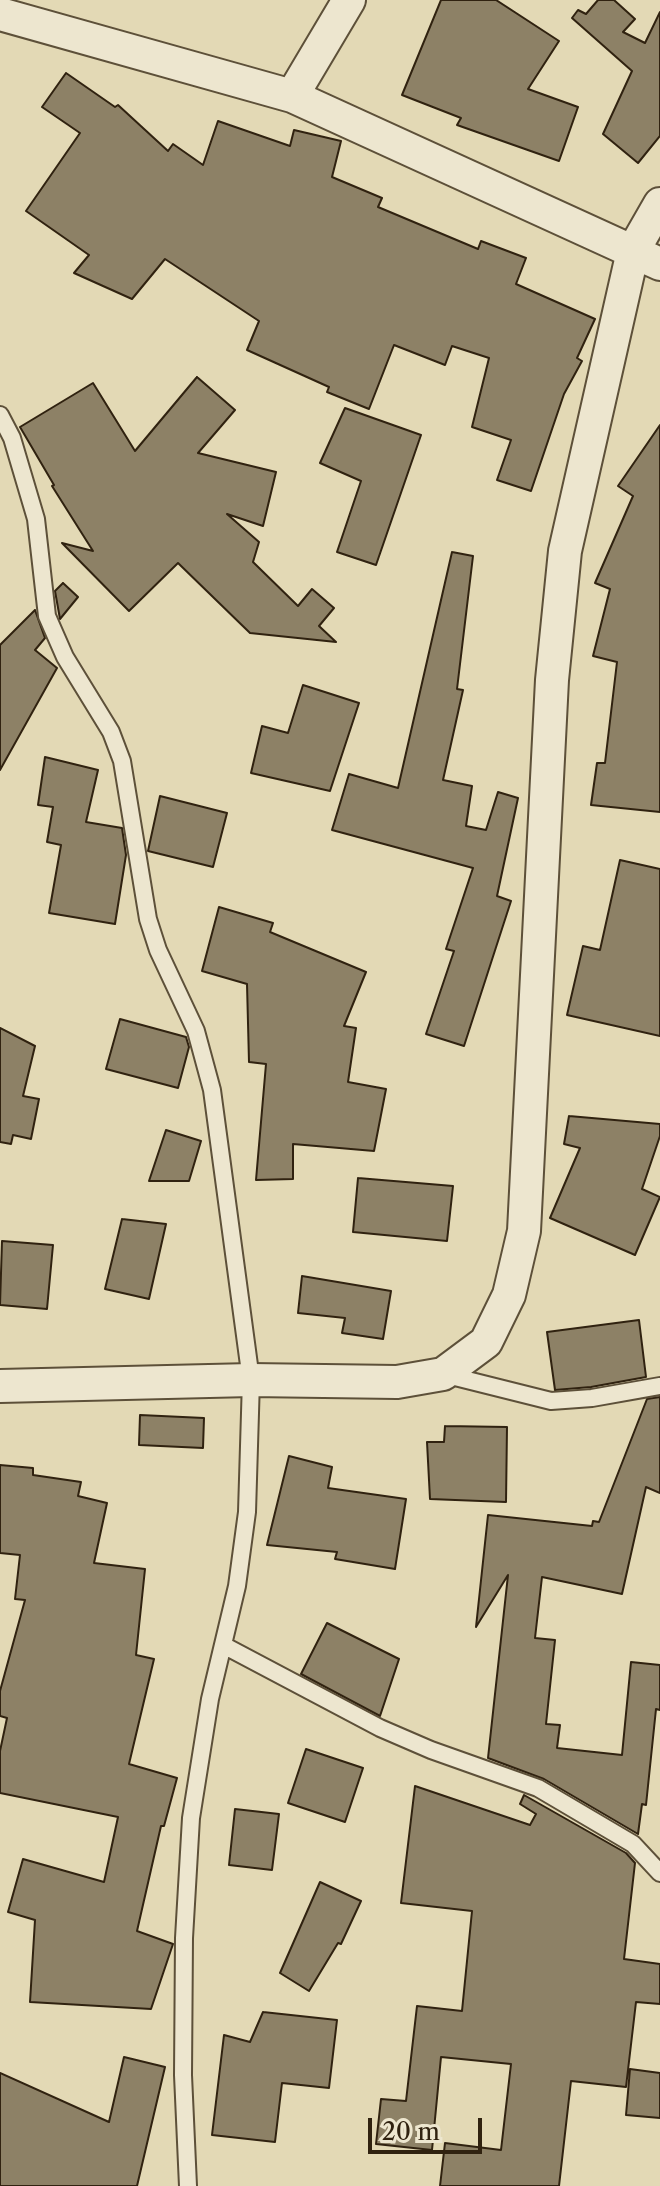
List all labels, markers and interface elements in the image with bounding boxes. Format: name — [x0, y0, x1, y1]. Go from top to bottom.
scale bar — [372, 2102, 486, 2152]
text: 20 m — [382, 2117, 440, 2146]

